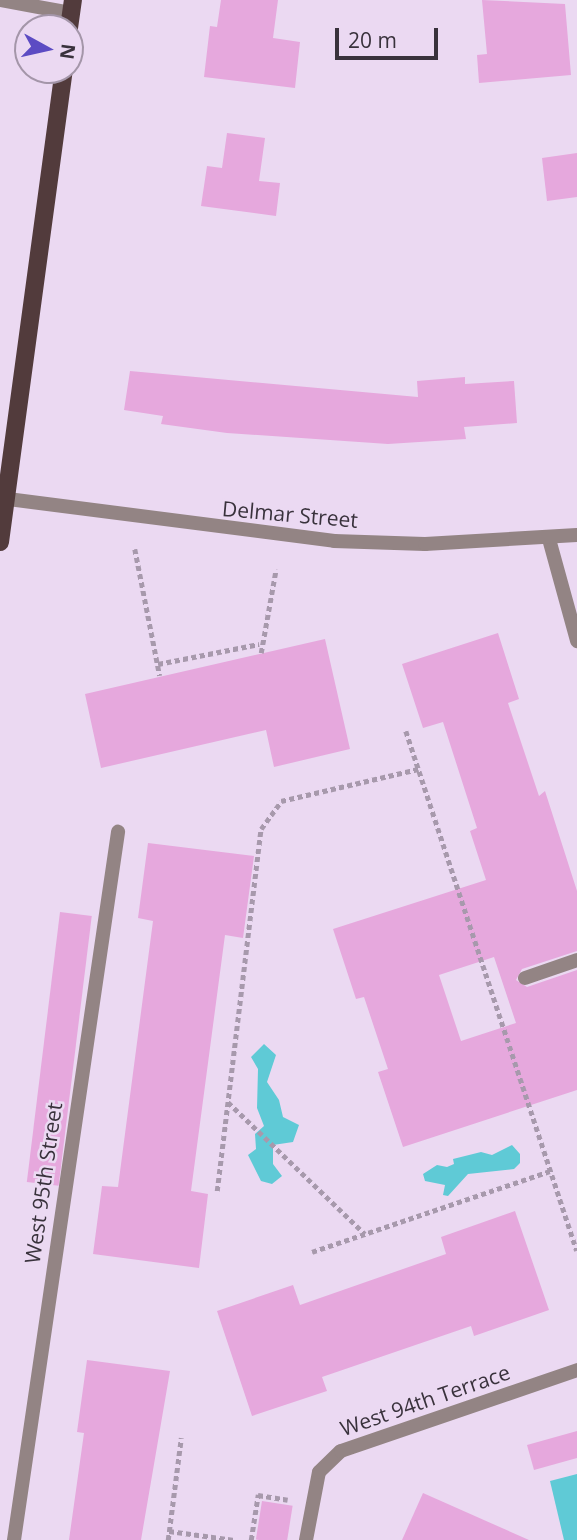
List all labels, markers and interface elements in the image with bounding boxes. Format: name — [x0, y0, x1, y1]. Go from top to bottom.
north arrow — [14, 14, 84, 84]
scale bar — [339, 14, 442, 58]
text: 20 m — [348, 26, 397, 54]
text: N — [54, 42, 82, 61]
street label: Delmar Street — [221, 496, 359, 532]
street label: West 95th Street — [19, 1101, 67, 1265]
street label: West 94th Terrace — [337, 1359, 513, 1441]

